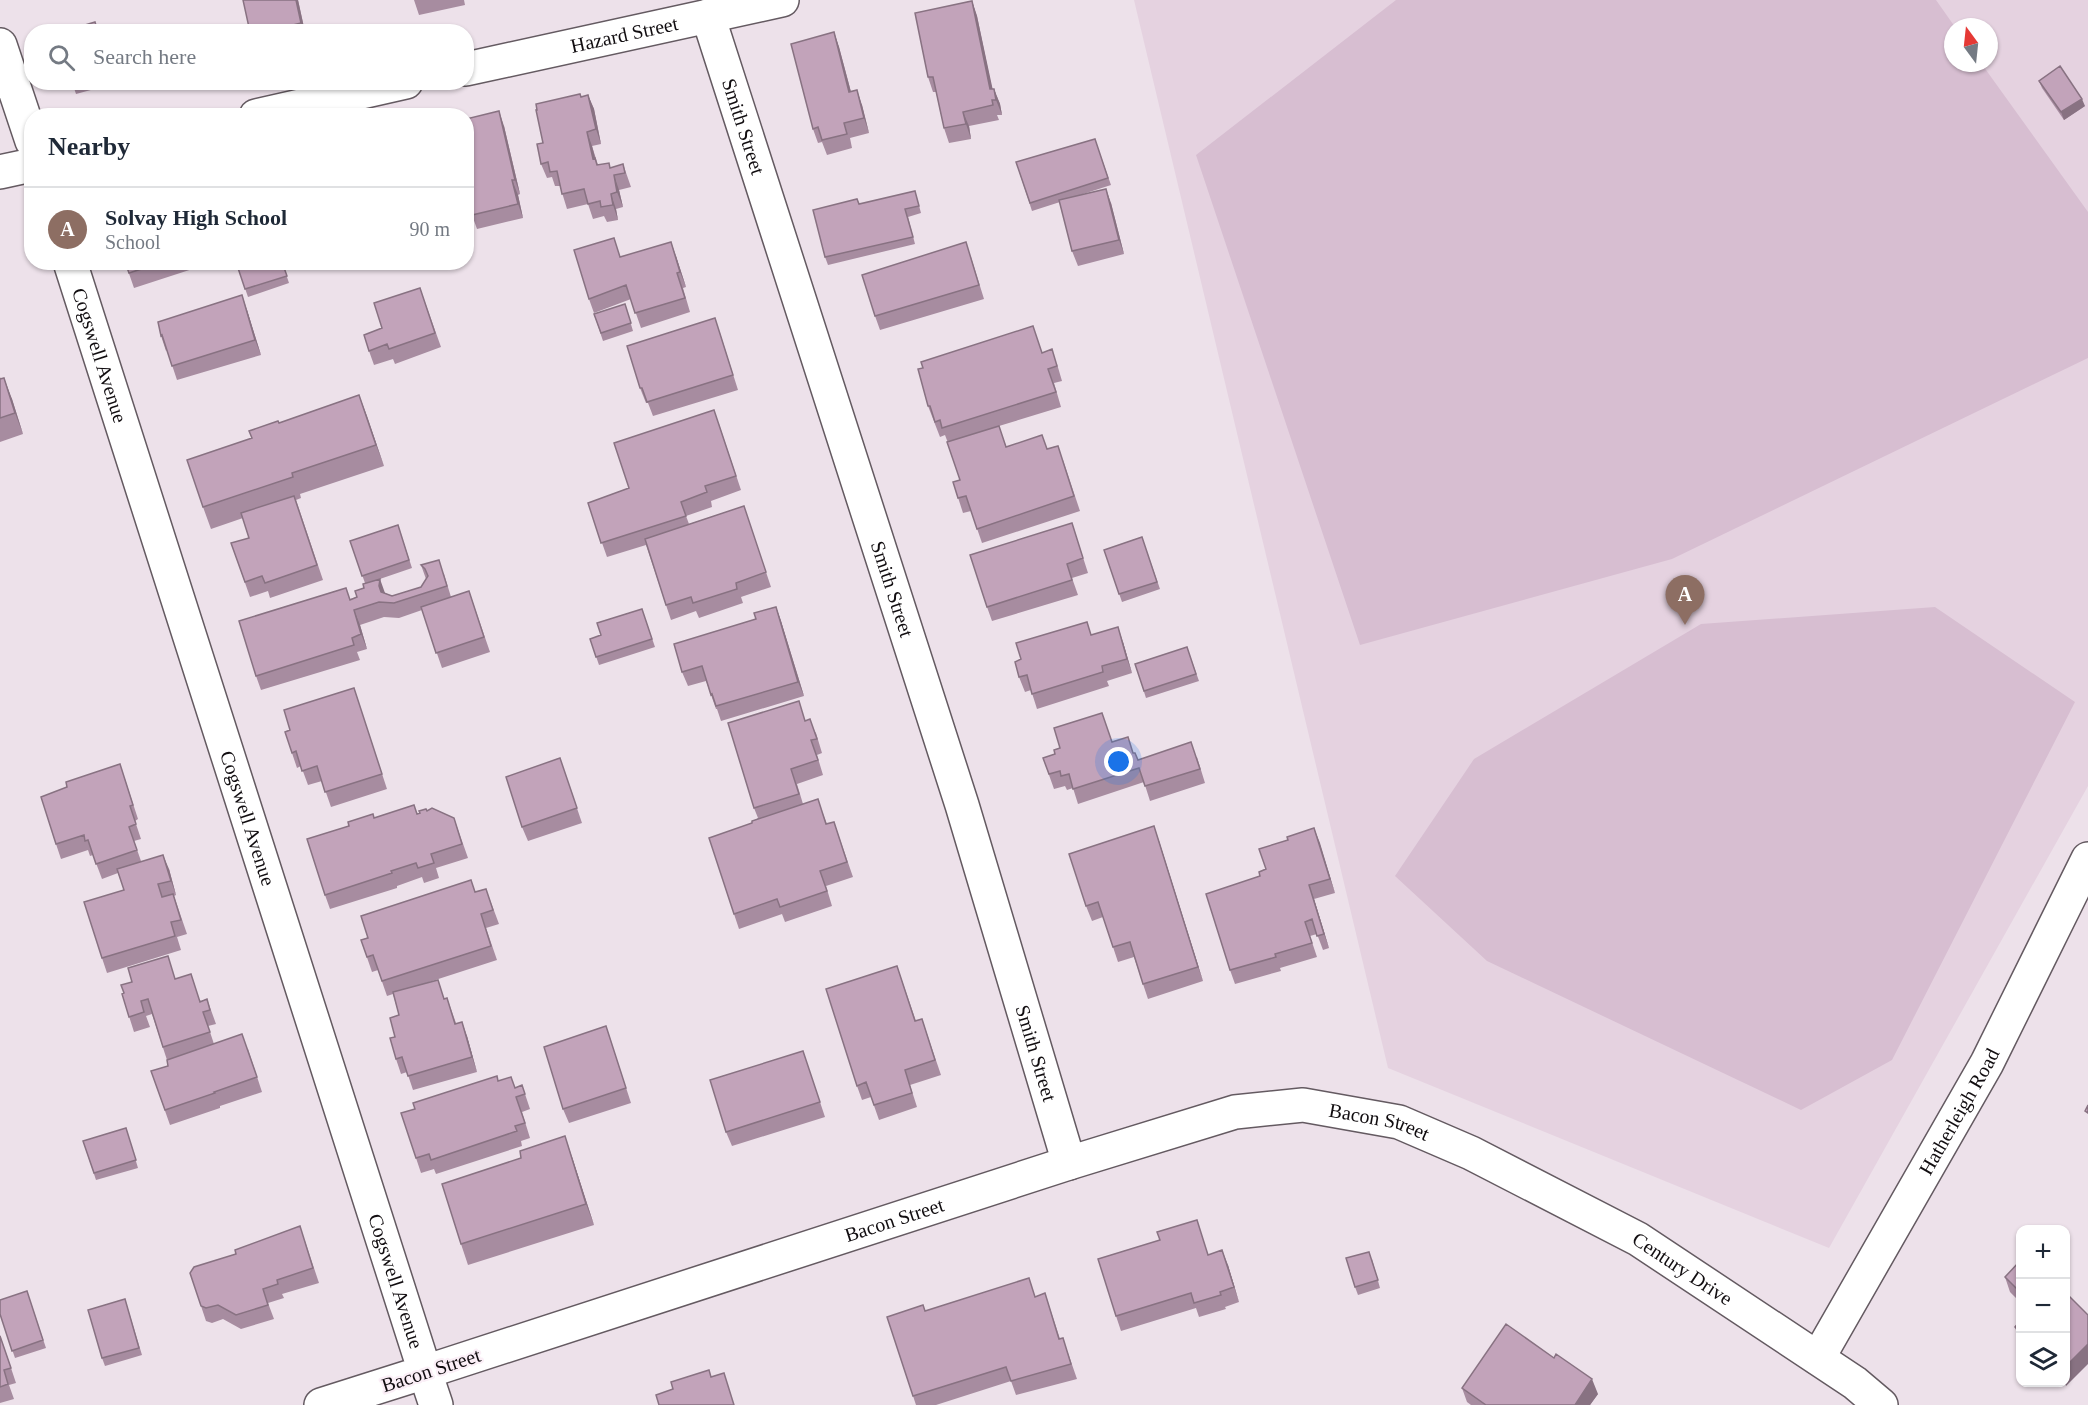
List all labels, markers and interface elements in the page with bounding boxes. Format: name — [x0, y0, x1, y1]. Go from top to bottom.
street label: Hazard Street — [568, 12, 681, 57]
north arrow — [1944, 18, 1998, 72]
search box — [24, 24, 474, 90]
icon: search — [45, 41, 78, 74]
text: Search here — [93, 44, 196, 69]
street label: Smith Street — [718, 76, 769, 178]
text: Nearby — [48, 132, 130, 161]
text: Solvay High School — [105, 205, 287, 230]
text: A — [60, 218, 75, 240]
text: 90 m — [409, 218, 450, 240]
text: School — [105, 231, 161, 253]
street label: Cogswell Avenue — [68, 285, 132, 426]
street label: Smith Street — [867, 538, 918, 640]
pin: A — [1666, 576, 1704, 625]
your location — [1104, 747, 1133, 776]
street label: Cogswell Avenue — [216, 748, 280, 888]
street label: Smith Street — [1011, 1002, 1061, 1105]
street label: Hatherleigh Road — [1914, 1045, 2003, 1179]
street label: Bacon Street — [1327, 1099, 1433, 1145]
street label: Bacon Street — [842, 1193, 947, 1246]
street label: Cogswell Avenue — [364, 1211, 428, 1351]
map controls — [2016, 1225, 2070, 1387]
button: + — [2016, 1225, 2070, 1279]
street label: Century Drive — [1628, 1228, 1737, 1310]
button: − — [2016, 1279, 2070, 1333]
button: layers — [2016, 1333, 2070, 1387]
street label: Bacon Street — [379, 1344, 484, 1396]

